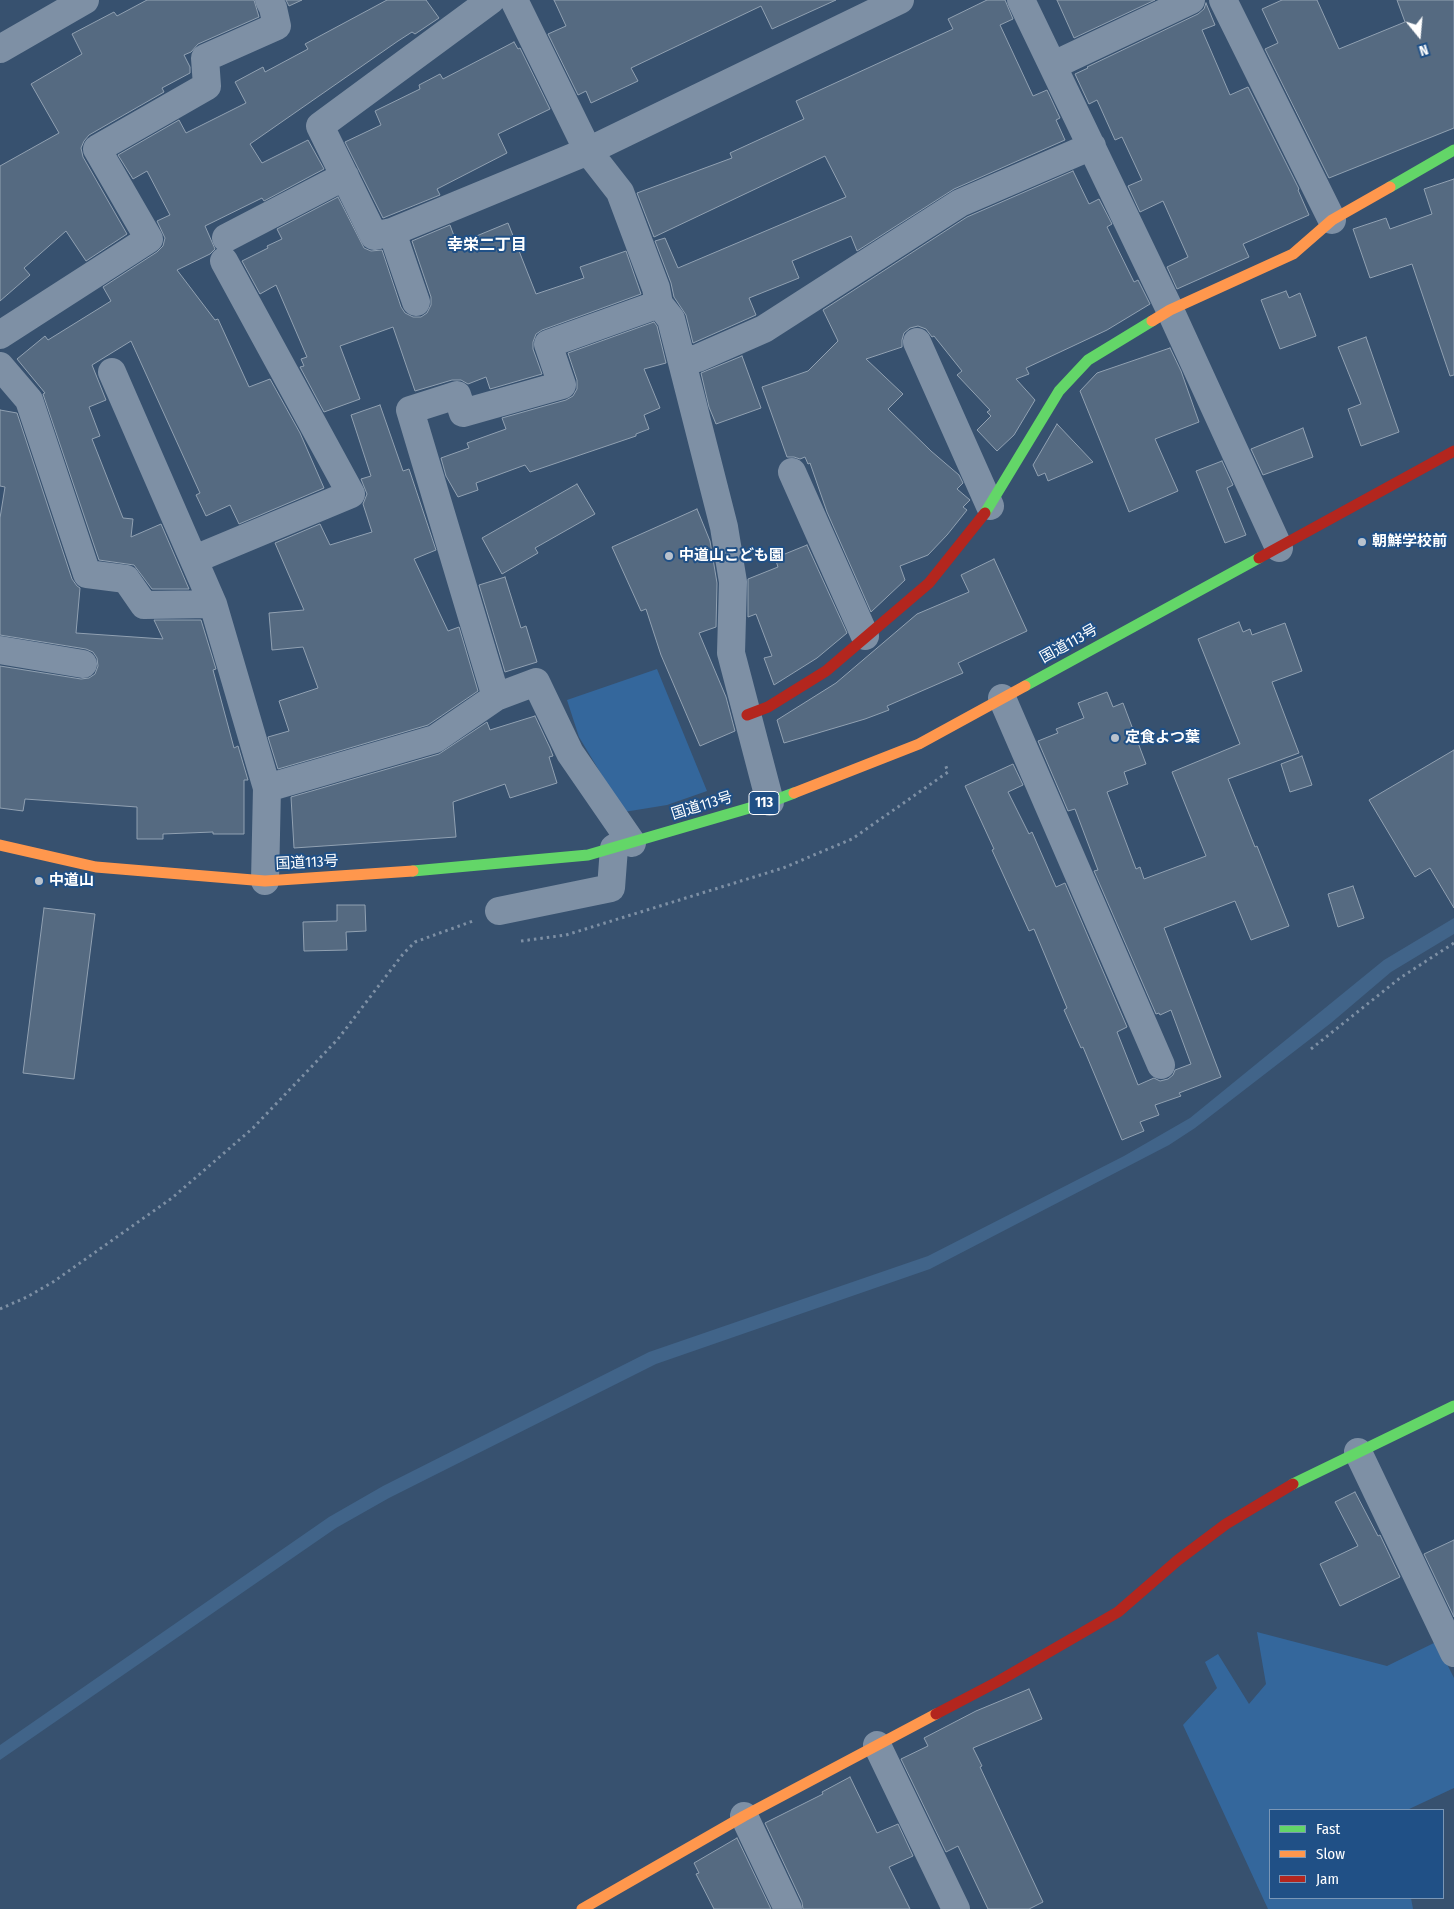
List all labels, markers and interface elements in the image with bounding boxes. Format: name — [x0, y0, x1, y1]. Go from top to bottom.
north arrow — [1394, 10, 1444, 60]
text: N — [1417, 40, 1430, 59]
district label: 幸栄二丁目 — [447, 236, 527, 256]
place label: 朝鮮学校前 — [1372, 533, 1447, 551]
marker: 朝鮮学校前 — [1356, 536, 1368, 548]
place label: 中道山こども園 — [679, 547, 784, 565]
marker: 中道山こども園 — [663, 550, 675, 562]
street label: 国道113号 — [1037, 621, 1101, 667]
place label: 定食よつ葉 — [1125, 729, 1200, 747]
marker: 定食よつ葉 — [1109, 732, 1121, 744]
street label: 国道113号 — [669, 788, 735, 824]
road number: 113 — [749, 791, 779, 814]
street label: 国道113号 — [275, 852, 339, 874]
place label: 中道山 — [49, 872, 94, 890]
marker: 中道山 — [33, 875, 45, 887]
legend — [1269, 1809, 1444, 1899]
text: Fast — [1316, 1820, 1340, 1838]
text: Slow — [1316, 1845, 1345, 1863]
text: Jam — [1316, 1870, 1339, 1888]

